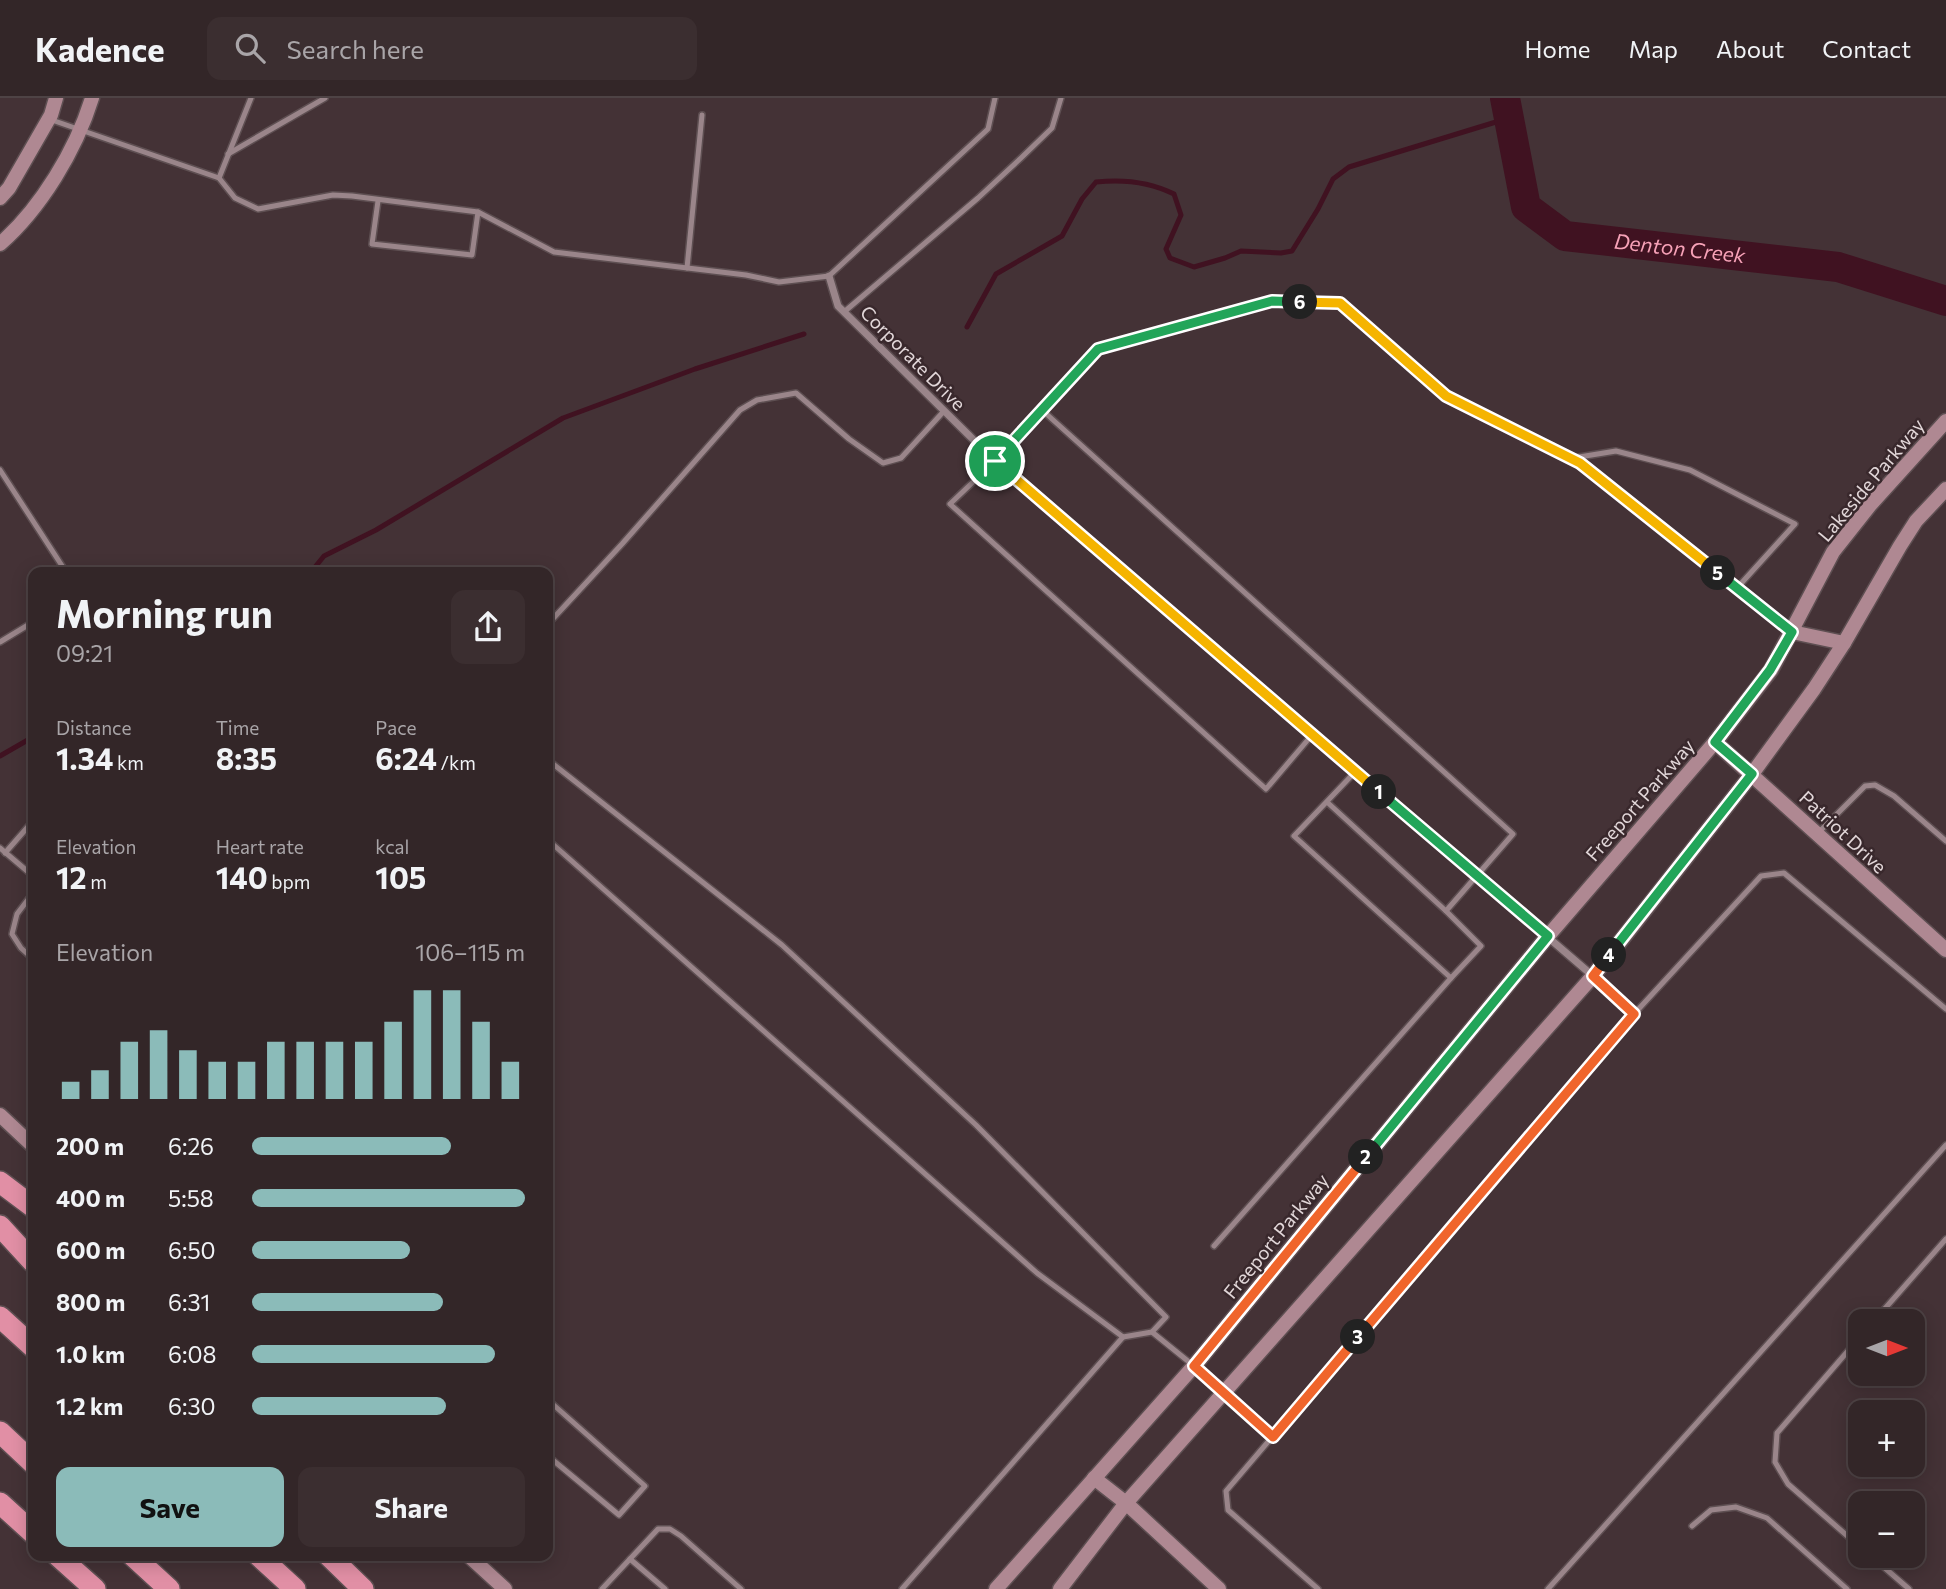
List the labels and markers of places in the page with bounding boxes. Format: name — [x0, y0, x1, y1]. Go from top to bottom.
pin: 6 — [1282, 284, 1318, 320]
pin — [965, 431, 1025, 491]
pin: 5 — [1700, 556, 1736, 590]
pin: 1 — [1362, 774, 1396, 810]
pin: 4 — [1592, 938, 1626, 972]
pin: 2 — [1348, 1140, 1384, 1174]
pin: 3 — [1340, 1320, 1376, 1354]

